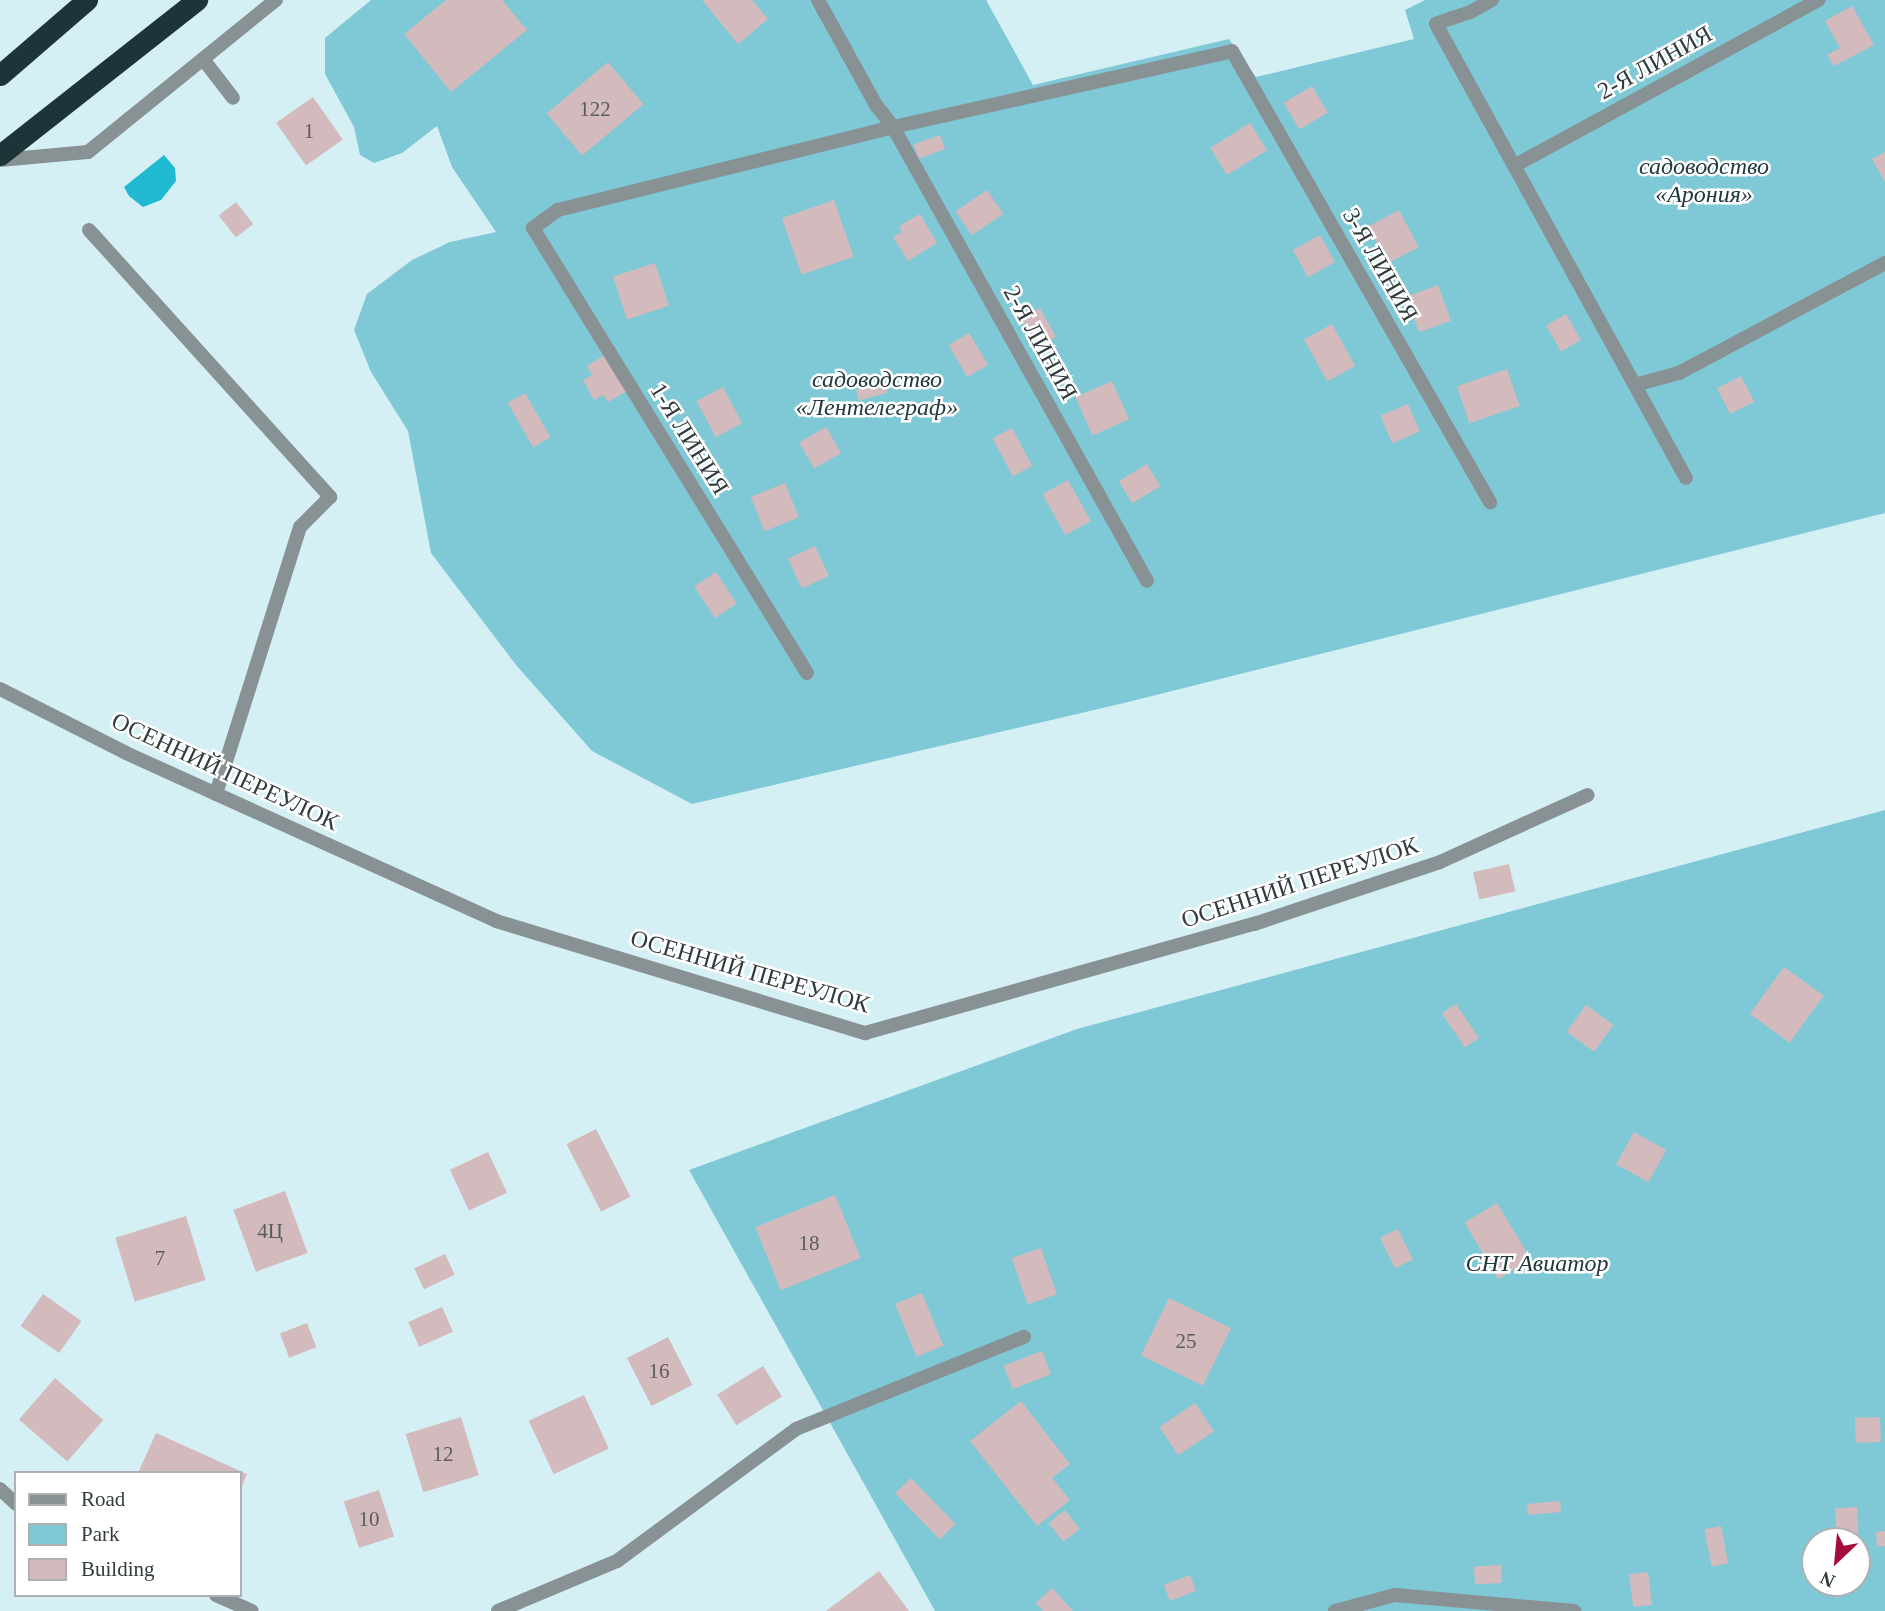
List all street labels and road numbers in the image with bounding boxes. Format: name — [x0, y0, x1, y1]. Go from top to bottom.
street label: 2-Я ЛИНИЯ — [1593, 20, 1717, 106]
street label: 3-Я ЛИНИЯ — [1336, 203, 1424, 327]
street label: 2-Я ЛИНИЯ — [997, 281, 1083, 405]
street label: 1-Я ЛИНИЯ — [643, 378, 735, 500]
street label: ОСЕННИЙ ПЕРЕУЛОК — [107, 707, 343, 837]
street label: ОСЕННИЙ ПЕРЕУЛОК — [1178, 831, 1422, 935]
street label: ОСЕННИЙ ПЕРЕУЛОК — [627, 924, 873, 1020]

